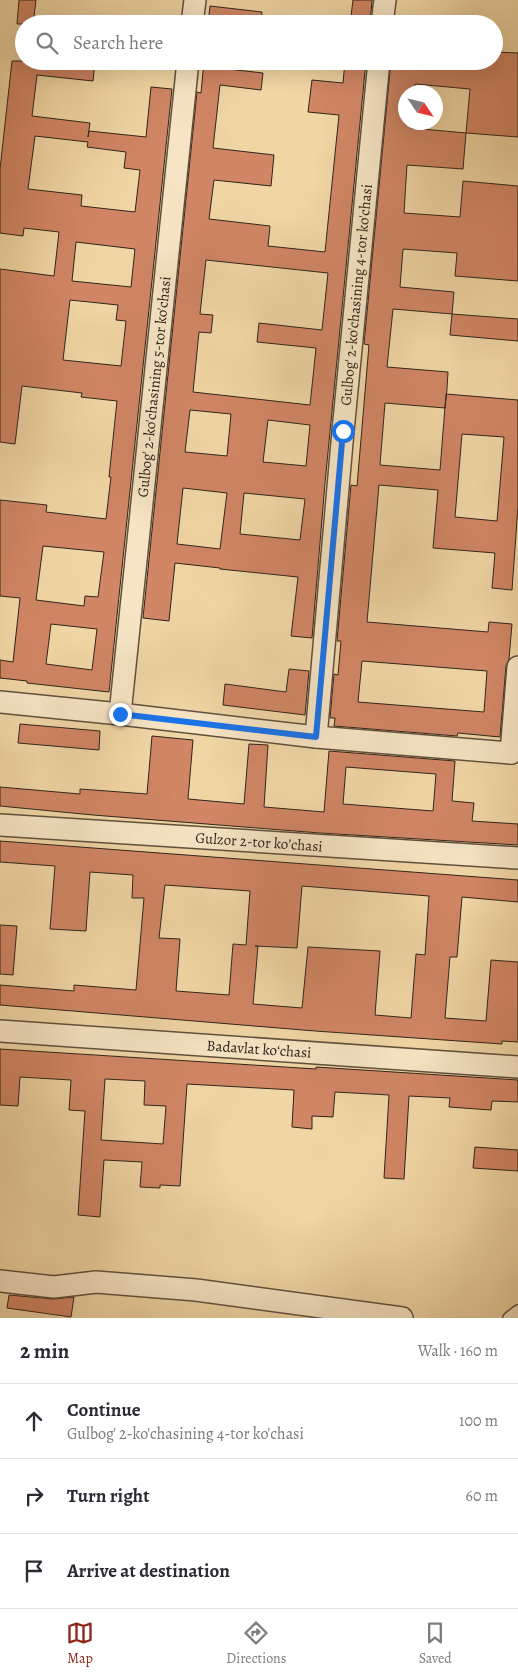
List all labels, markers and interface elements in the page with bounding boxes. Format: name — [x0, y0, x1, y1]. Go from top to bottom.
search box — [15, 15, 503, 70]
icon: search — [33, 29, 61, 57]
text: Search here — [73, 30, 163, 56]
north arrow — [398, 85, 443, 130]
street label: Gulbog' 2-ko'chasining 4-tor ko'chasi — [336, 183, 377, 407]
street label: Gulbog' 2-ko'chasining 5-tor ko'chasi — [133, 275, 176, 498]
route start — [332, 420, 355, 443]
route end — [109, 703, 132, 726]
street label: Gulzor 2-tor koʼchasi — [195, 828, 323, 856]
street label: Badavlat koʻchasi — [206, 1035, 312, 1063]
text: 2 min — [20, 1337, 69, 1365]
text: Walk · 160 m — [418, 1340, 498, 1362]
text: Continue — [67, 1397, 141, 1423]
icon: ahead — [20, 1407, 48, 1435]
text: 100 m — [459, 1410, 498, 1432]
text: Gulbog' 2-ko'chasining 4-tor ko'chasi — [67, 1423, 304, 1445]
icon: right — [20, 1482, 48, 1510]
text: Turn right — [67, 1483, 149, 1509]
text: 60 m — [466, 1485, 498, 1507]
icon: arrive — [20, 1557, 48, 1585]
text: Arrive at destination — [67, 1558, 230, 1584]
tab: Map — [66, 1619, 94, 1668]
tab: Directions — [226, 1619, 286, 1668]
tab: Saved — [419, 1619, 452, 1668]

